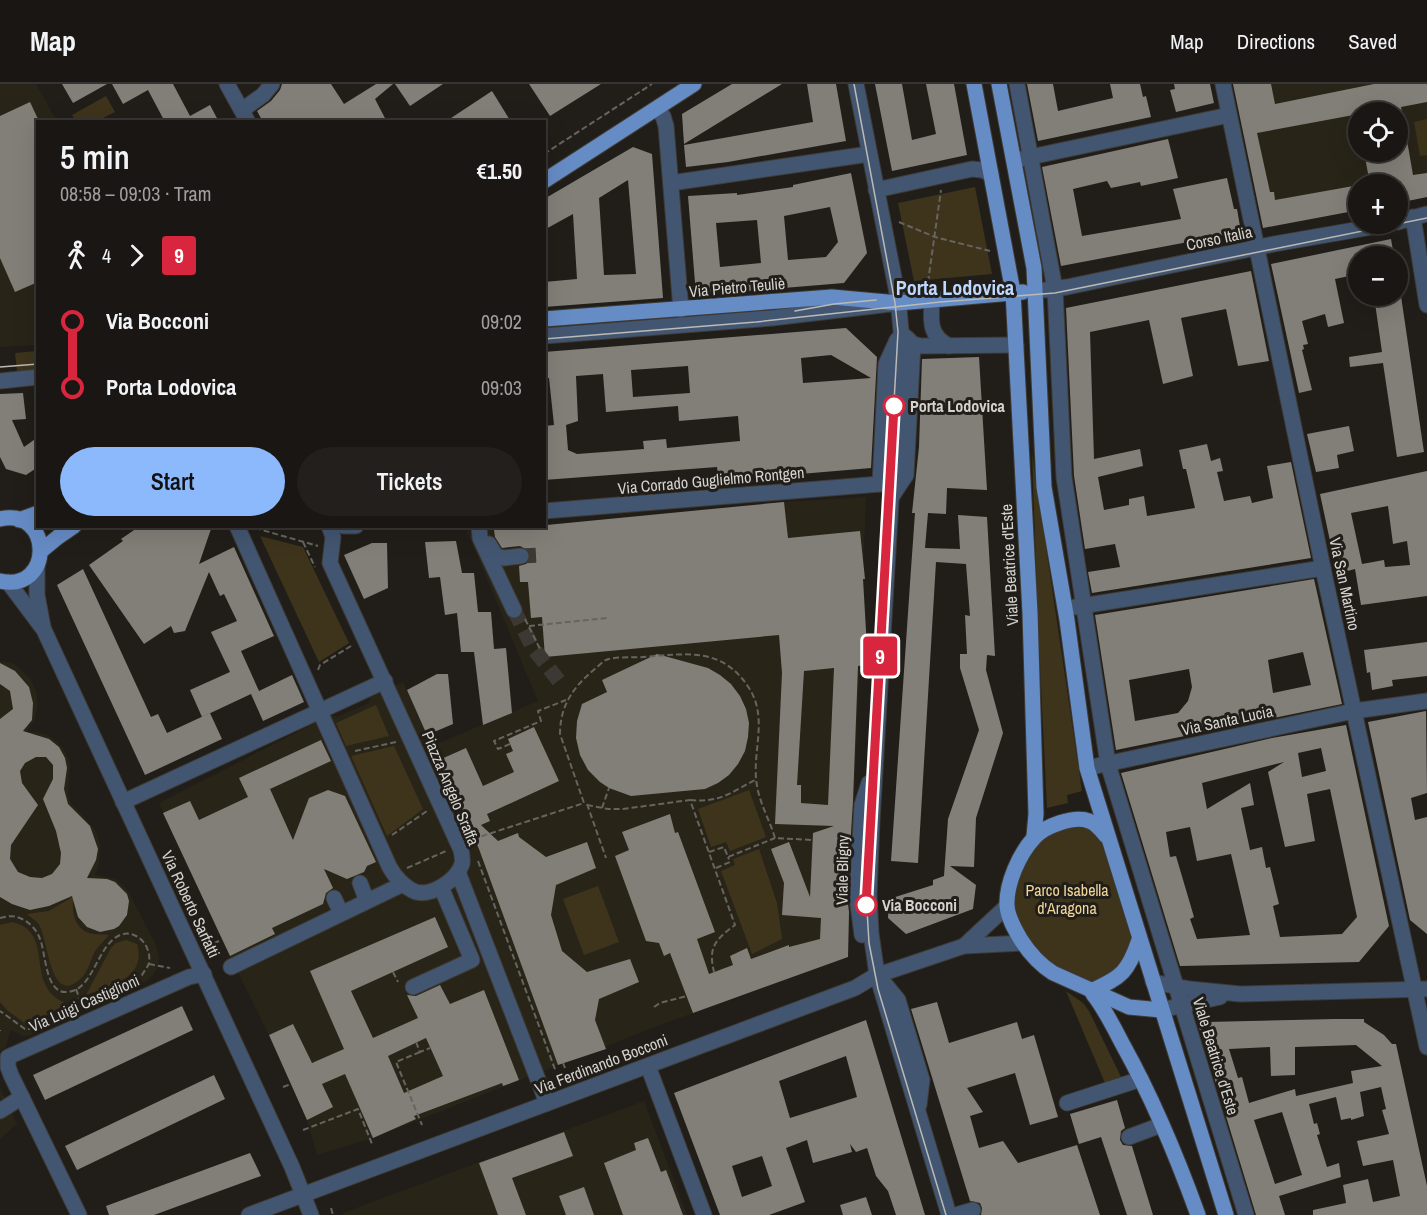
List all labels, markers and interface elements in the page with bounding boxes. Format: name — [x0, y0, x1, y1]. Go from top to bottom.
text: Map — [30, 22, 76, 60]
text: Map — [1170, 27, 1204, 56]
text: Directions — [1237, 27, 1315, 56]
text: Saved — [1348, 27, 1397, 56]
map controls — [1348, 102, 1408, 306]
button: locate — [1348, 102, 1408, 162]
text: 5 min — [60, 135, 130, 179]
text: €1.50 — [477, 156, 522, 186]
button: + — [1348, 174, 1408, 234]
text: 08:58 – 09:03 · Tram — [60, 180, 211, 207]
street label: Corso Italia — [1184, 220, 1255, 256]
icon: walk — [60, 239, 93, 272]
icon: forward — [120, 239, 153, 272]
text: 9 — [174, 241, 184, 270]
text: 4 — [102, 242, 111, 269]
button: − — [1348, 246, 1408, 306]
street label: Via Pietro Teuliè — [688, 272, 786, 302]
district label: Porta Lodovica — [896, 274, 1014, 301]
text: Via Bocconi — [106, 306, 209, 336]
text: 09:02 — [481, 308, 522, 335]
text: Porta Lodovica — [106, 372, 236, 402]
text: 09:03 — [481, 374, 522, 401]
marker: Porta Lodovica — [883, 395, 905, 417]
place label: Porta Lodovica — [910, 395, 1005, 417]
button: Start — [60, 447, 285, 516]
button: Tickets — [297, 447, 522, 516]
street label: Via Corrado Guglielmo Rontgen — [617, 461, 805, 499]
street label: Viale Beatrice d'Este — [995, 504, 1023, 626]
street label: Via San Martino — [1324, 535, 1366, 633]
line badge: 9 — [860, 636, 900, 676]
text: 9 — [875, 642, 885, 671]
street label: Via Santa Lucia — [1179, 699, 1276, 740]
street label: Piazza Angelo Sraffa — [417, 727, 485, 849]
street label: Viale Bligny — [830, 834, 854, 905]
street label: Via Roberto Sarfatti — [157, 847, 225, 961]
park label: Parco Isabella d'Aragona — [1025, 879, 1109, 919]
marker: Via Bocconi — [855, 894, 877, 916]
place label: Via Bocconi — [882, 894, 957, 916]
street label: Via Luigi Castiglioni — [25, 969, 143, 1037]
street label: Viale Beatrice d'Este — [1188, 994, 1244, 1118]
street label: Via Ferdinando Bocconi — [531, 1029, 671, 1099]

